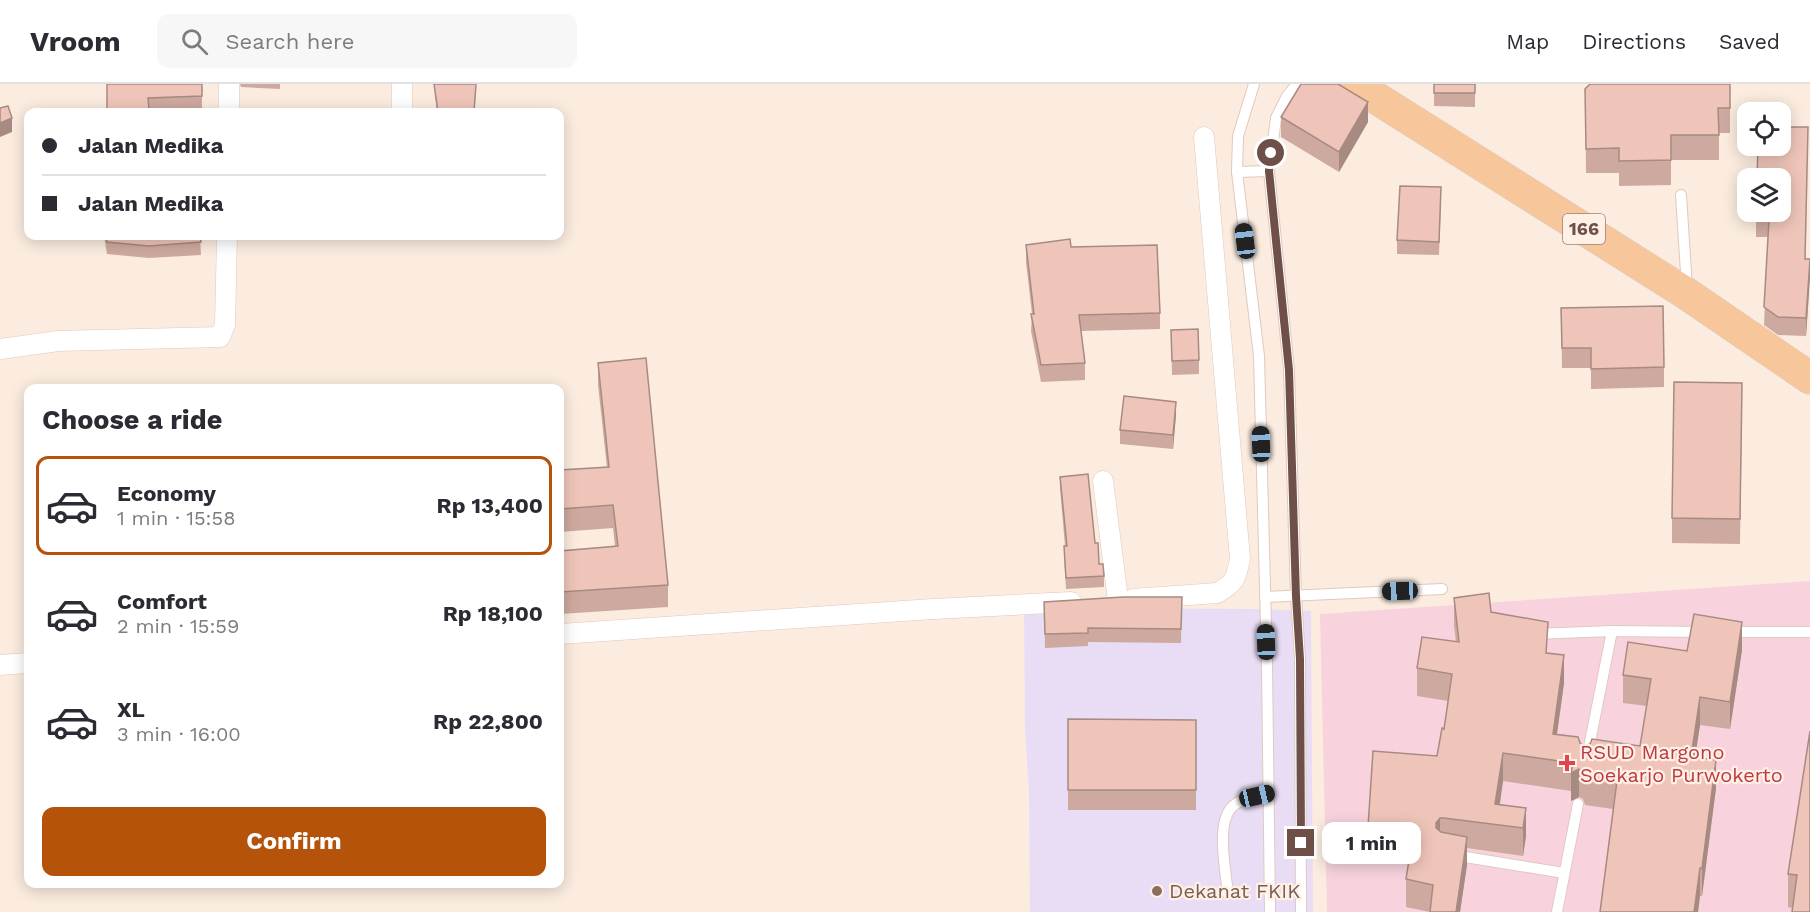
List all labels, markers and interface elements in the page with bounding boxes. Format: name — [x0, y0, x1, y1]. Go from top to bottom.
search box — [157, 14, 577, 68]
text: Vroom — [30, 25, 121, 58]
icon: search — [178, 25, 211, 58]
text: Search here — [226, 29, 354, 54]
text: Map — [1506, 29, 1549, 54]
text: Directions — [1582, 29, 1686, 54]
text: Saved — [1719, 29, 1780, 54]
map controls — [1737, 102, 1791, 222]
button: locate — [1737, 102, 1791, 156]
text: Jalan Medika — [78, 133, 223, 158]
route start — [1257, 139, 1284, 166]
button: layers — [1737, 168, 1791, 222]
text: Jalan Medika — [78, 191, 223, 216]
road number: 166 — [1563, 214, 1605, 244]
car — [1234, 222, 1256, 260]
text: Choose a ride — [42, 404, 222, 436]
car — [1251, 426, 1271, 462]
icon: car — [45, 479, 99, 533]
text: Economy — [117, 481, 216, 506]
text: Rp 13,400 — [437, 493, 543, 518]
text: 1 min · 15:58 — [117, 506, 235, 530]
car — [1382, 581, 1418, 601]
icon: car — [45, 587, 99, 641]
text: Comfort — [117, 589, 207, 614]
text: Rp 18,100 — [443, 601, 543, 626]
text: 2 min · 15:59 — [117, 614, 239, 638]
car — [1256, 624, 1276, 660]
icon: car — [45, 695, 99, 749]
text: XL — [117, 697, 145, 722]
text: Rp 22,800 — [433, 709, 543, 734]
text: 3 min · 16:00 — [117, 722, 241, 746]
place label: RSUD Margono Soekarjo Purwokerto — [1580, 740, 1783, 787]
marker: RSUD Margono Soekarjo Purwokerto — [1558, 754, 1576, 772]
car — [1237, 783, 1277, 809]
button: Confirm — [42, 807, 546, 876]
callout: 1 min — [1322, 822, 1421, 864]
route end — [1287, 829, 1314, 856]
text: 1 min — [1346, 831, 1397, 855]
place label: Dekanat FKIK — [1169, 879, 1300, 903]
marker: Dekanat FKIK — [1150, 884, 1164, 898]

